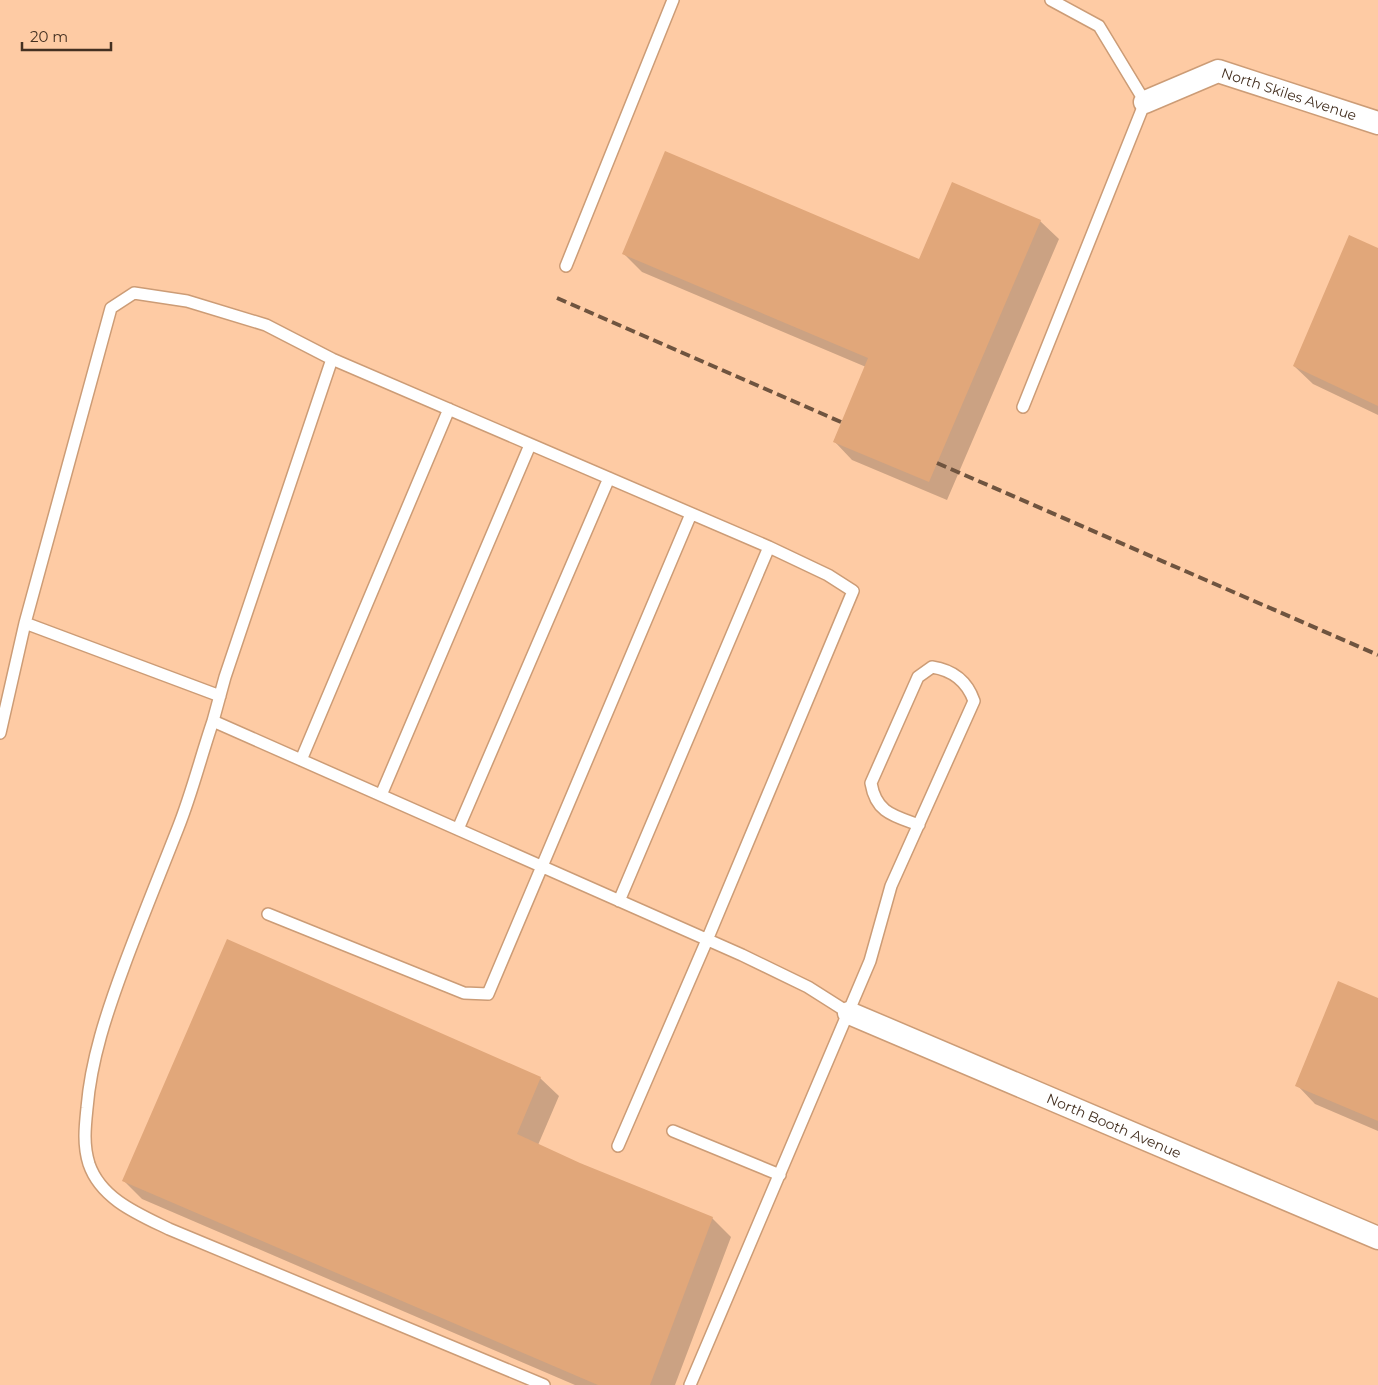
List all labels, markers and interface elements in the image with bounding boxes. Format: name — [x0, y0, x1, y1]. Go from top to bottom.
scale bar — [22, 20, 111, 52]
text: 20 m — [30, 27, 68, 46]
street label: North Skiles Avenue — [1219, 64, 1359, 124]
street label: North Booth Avenue — [1044, 1089, 1184, 1162]

